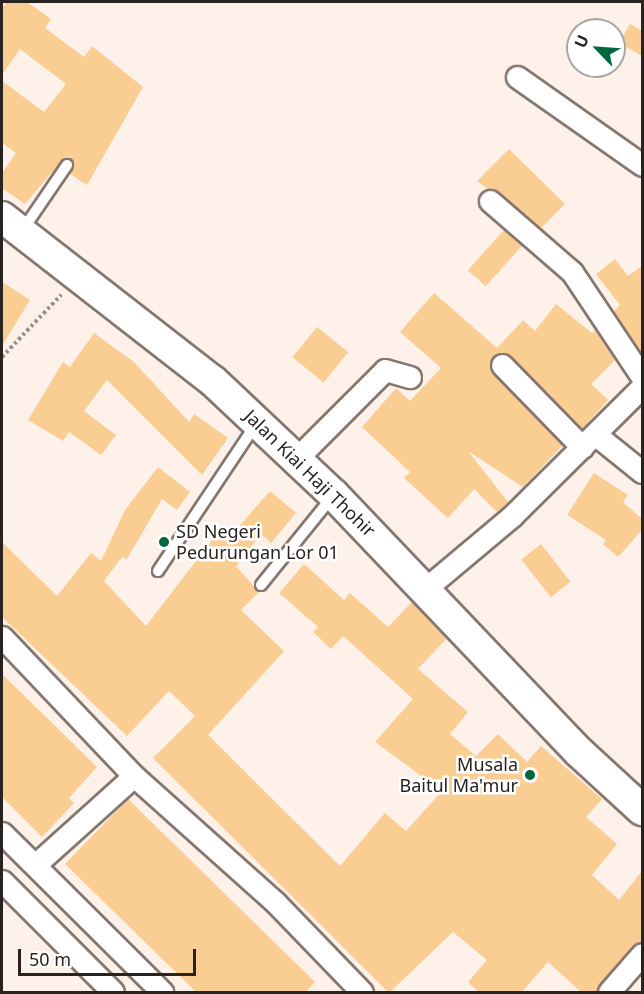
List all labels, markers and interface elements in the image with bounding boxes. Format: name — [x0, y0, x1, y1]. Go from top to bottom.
north arrow — [566, 18, 626, 78]
text: U — [569, 31, 594, 51]
street label: Jalan Kiai Haji Thohir — [240, 405, 380, 541]
place label: SD Negeri Pedurungan Lor 01 — [176, 521, 339, 564]
marker: SD Negeri Pedurungan Lor 01 — [157, 535, 171, 549]
place label: Musala Baitul Ma'mur — [399, 754, 518, 796]
marker: Musala Baitul Ma'mur — [523, 768, 537, 782]
scale bar — [21, 937, 200, 975]
text: 50 m — [29, 947, 71, 971]

